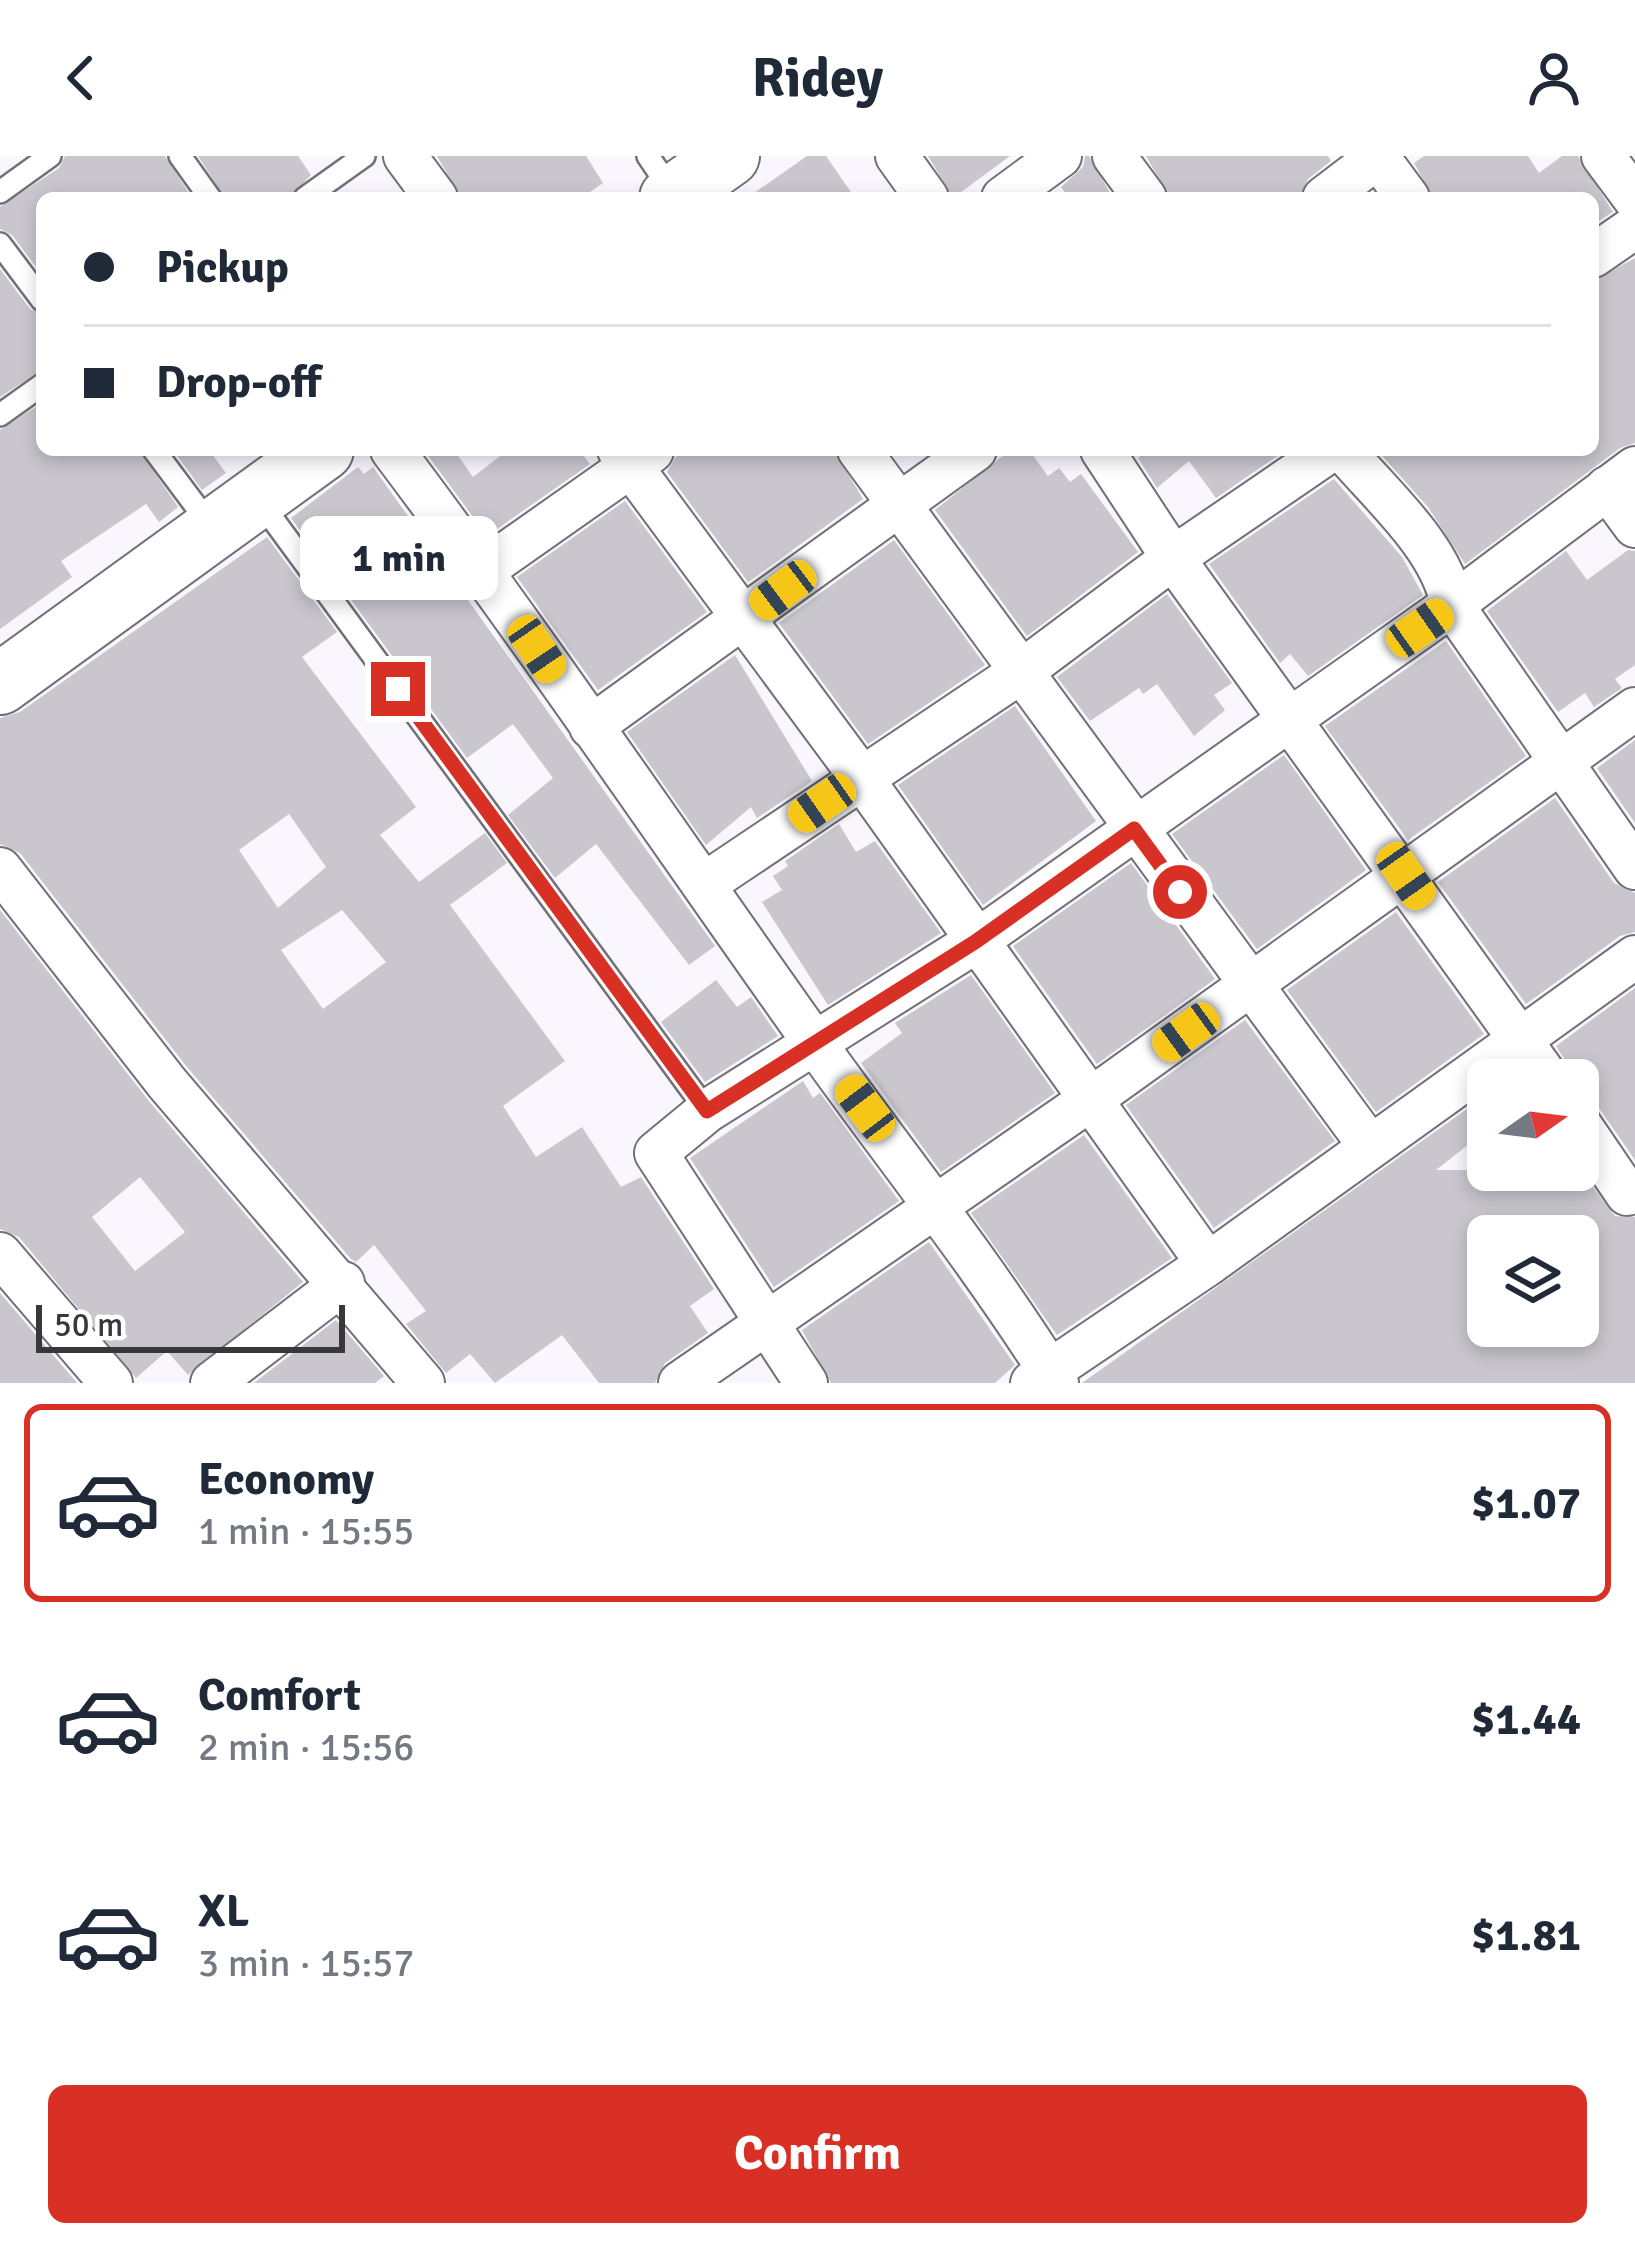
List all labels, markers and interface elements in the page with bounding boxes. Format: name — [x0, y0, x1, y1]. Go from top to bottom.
icon: back — [48, 45, 114, 111]
text: Ridey — [752, 45, 883, 112]
icon: person — [1521, 45, 1587, 111]
text: Pickup — [156, 240, 289, 295]
text: Drop-off — [156, 355, 321, 410]
callout: 1 min — [299, 515, 497, 599]
text: 1 min — [352, 534, 446, 582]
car — [743, 554, 823, 626]
car — [1380, 593, 1460, 663]
car — [502, 609, 572, 689]
route end — [371, 662, 425, 716]
car — [782, 768, 862, 838]
car — [1371, 836, 1441, 916]
route start — [1153, 865, 1207, 919]
car — [1146, 996, 1226, 1068]
north arrow — [1467, 1059, 1599, 1191]
map controls — [1467, 1059, 1599, 1347]
car — [829, 1068, 901, 1148]
button: layers — [1467, 1215, 1599, 1347]
scale bar — [36, 1299, 345, 1352]
text: 50 m — [54, 1305, 123, 1346]
icon: car — [54, 1449, 162, 1557]
text: Economy — [198, 1452, 374, 1507]
text: $1.07 — [1471, 1476, 1581, 1531]
text: 1 min · 15:55 — [198, 1507, 414, 1555]
icon: car — [54, 1665, 162, 1773]
text: Comfort — [198, 1668, 361, 1723]
text: $1.44 — [1471, 1692, 1581, 1747]
text: 2 min · 15:56 — [198, 1723, 414, 1771]
icon: car — [54, 1881, 162, 1989]
text: XL — [198, 1884, 249, 1939]
text: $1.81 — [1471, 1908, 1581, 1963]
text: 3 min · 15:57 — [198, 1939, 414, 1987]
button: Confirm — [48, 2085, 1587, 2223]

